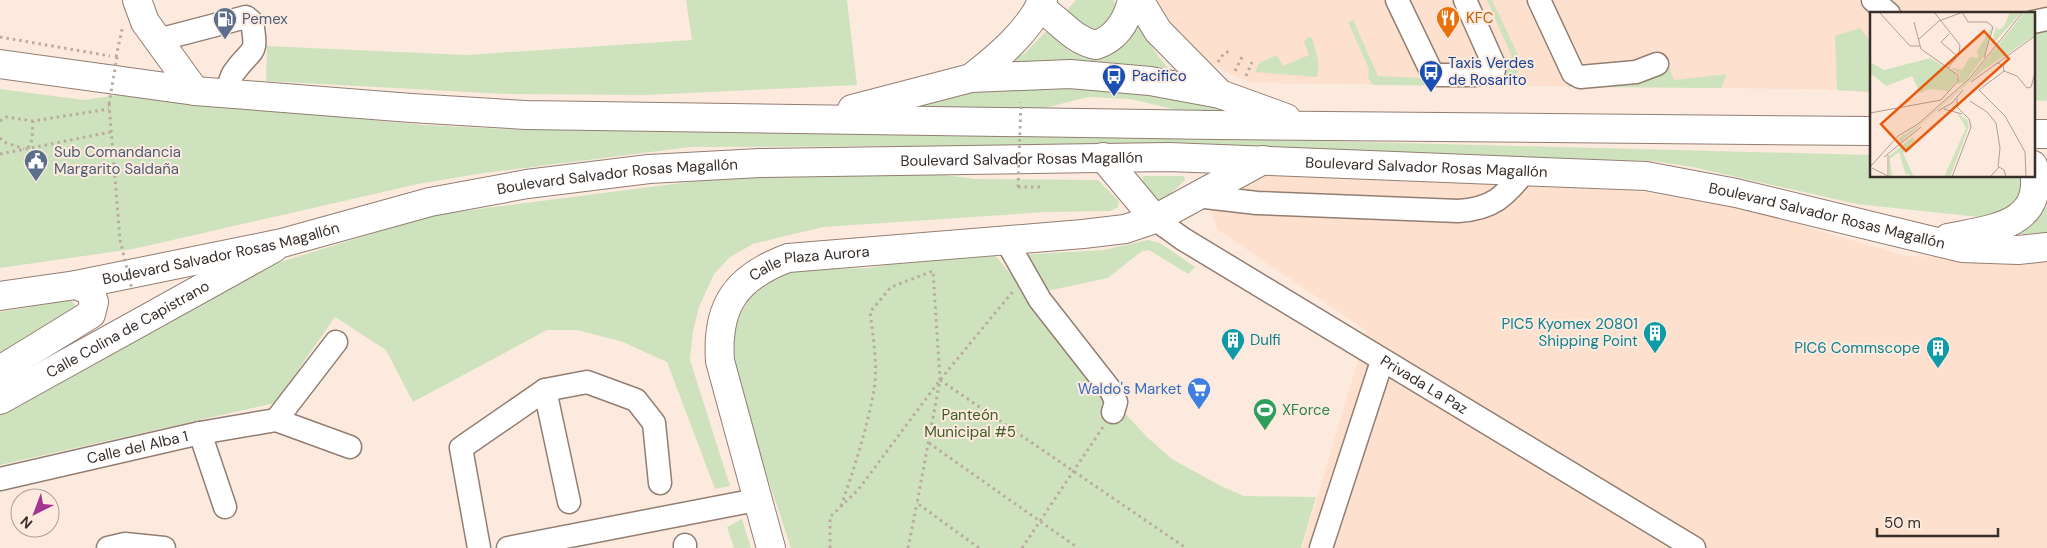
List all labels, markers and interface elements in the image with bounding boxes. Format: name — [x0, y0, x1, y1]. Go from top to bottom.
restaurant icon: KFC — [1435, 5, 1461, 39]
fuel station icon: Pemex — [212, 6, 238, 40]
place label: KFC — [1466, 8, 1494, 28]
place label: Pemex — [242, 9, 288, 29]
inset map — [1870, 12, 2034, 178]
place label: Taxis Verdes de Rosarito — [1448, 53, 1534, 90]
bus stop icon: Taxis Verdes de Rosarito — [1418, 59, 1444, 93]
bus stop icon: Pacifico — [1101, 63, 1127, 97]
place label: Pacifico — [1132, 66, 1187, 86]
place label: Sub Comandancia Margarito Saldaña — [54, 142, 181, 179]
street label: Boulevard Salvador Rosas Magallón — [900, 147, 1143, 171]
public building icon: Sub Comandancia Margarito Saldaña — [23, 148, 49, 182]
street label: Boulevard Salvador Rosas Magallón — [1305, 152, 1548, 182]
street label: Boulevard Salvador Rosas Magallón — [495, 154, 739, 199]
street label: Boulevard Salvador Rosas Magallón — [1707, 178, 1947, 254]
street label: Boulevard Salvador Rosas Magallón — [100, 218, 342, 289]
street label: Calle Plaza Aurora — [745, 241, 870, 286]
street label: Calle Colina de Capistrano — [42, 276, 213, 383]
place label: PIC5 Kyomex 20801 Shipping Point — [1502, 314, 1638, 351]
building icon: PIC5 Kyomex 20801 Shipping Point — [1642, 320, 1668, 354]
building icon: Dulfi — [1220, 327, 1246, 361]
place label: Dulfi — [1250, 330, 1281, 350]
building icon: PIC6 Commscope — [1925, 335, 1951, 369]
place label: PIC6 Commscope — [1794, 338, 1920, 358]
street label: Privada La Paz — [1377, 351, 1471, 419]
supermarket icon: Waldo's Market — [1186, 376, 1212, 410]
place label: Waldo's Market — [1078, 379, 1182, 399]
sports icon: XForce — [1252, 397, 1278, 431]
place label: XForce — [1282, 400, 1330, 420]
park label: Panteón Municipal #5 — [924, 405, 1016, 442]
street label: Calle del Alba 1 — [85, 426, 190, 469]
north arrow — [10, 488, 60, 538]
scale bar — [1877, 506, 1998, 538]
text: N — [16, 513, 36, 533]
text: 50 m — [1884, 513, 1921, 533]

